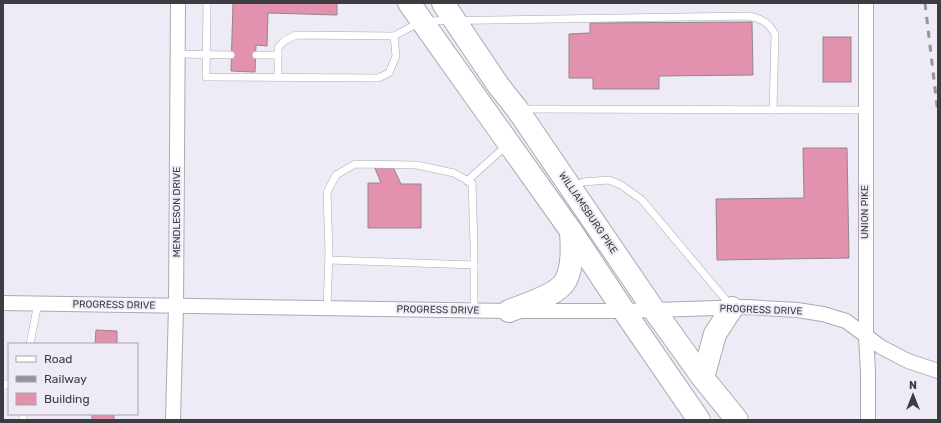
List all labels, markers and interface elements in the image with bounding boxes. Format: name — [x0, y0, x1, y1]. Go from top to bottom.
street label: MENDLESON DRIVE — [171, 167, 183, 257]
street label: WILLIAMSBURG PIKE — [556, 170, 620, 256]
street label: UNION PIKE — [859, 185, 871, 239]
street label: PROGRESS DRIVE — [72, 298, 156, 312]
street label: PROGRESS DRIVE — [396, 303, 480, 317]
street label: PROGRESS DRIVE — [719, 303, 803, 317]
legend — [8, 343, 138, 415]
text: Road — [44, 352, 72, 366]
text: Railway — [44, 372, 87, 386]
north arrow — [893, 375, 933, 415]
text: N — [909, 379, 917, 392]
text: Building — [44, 392, 90, 406]

